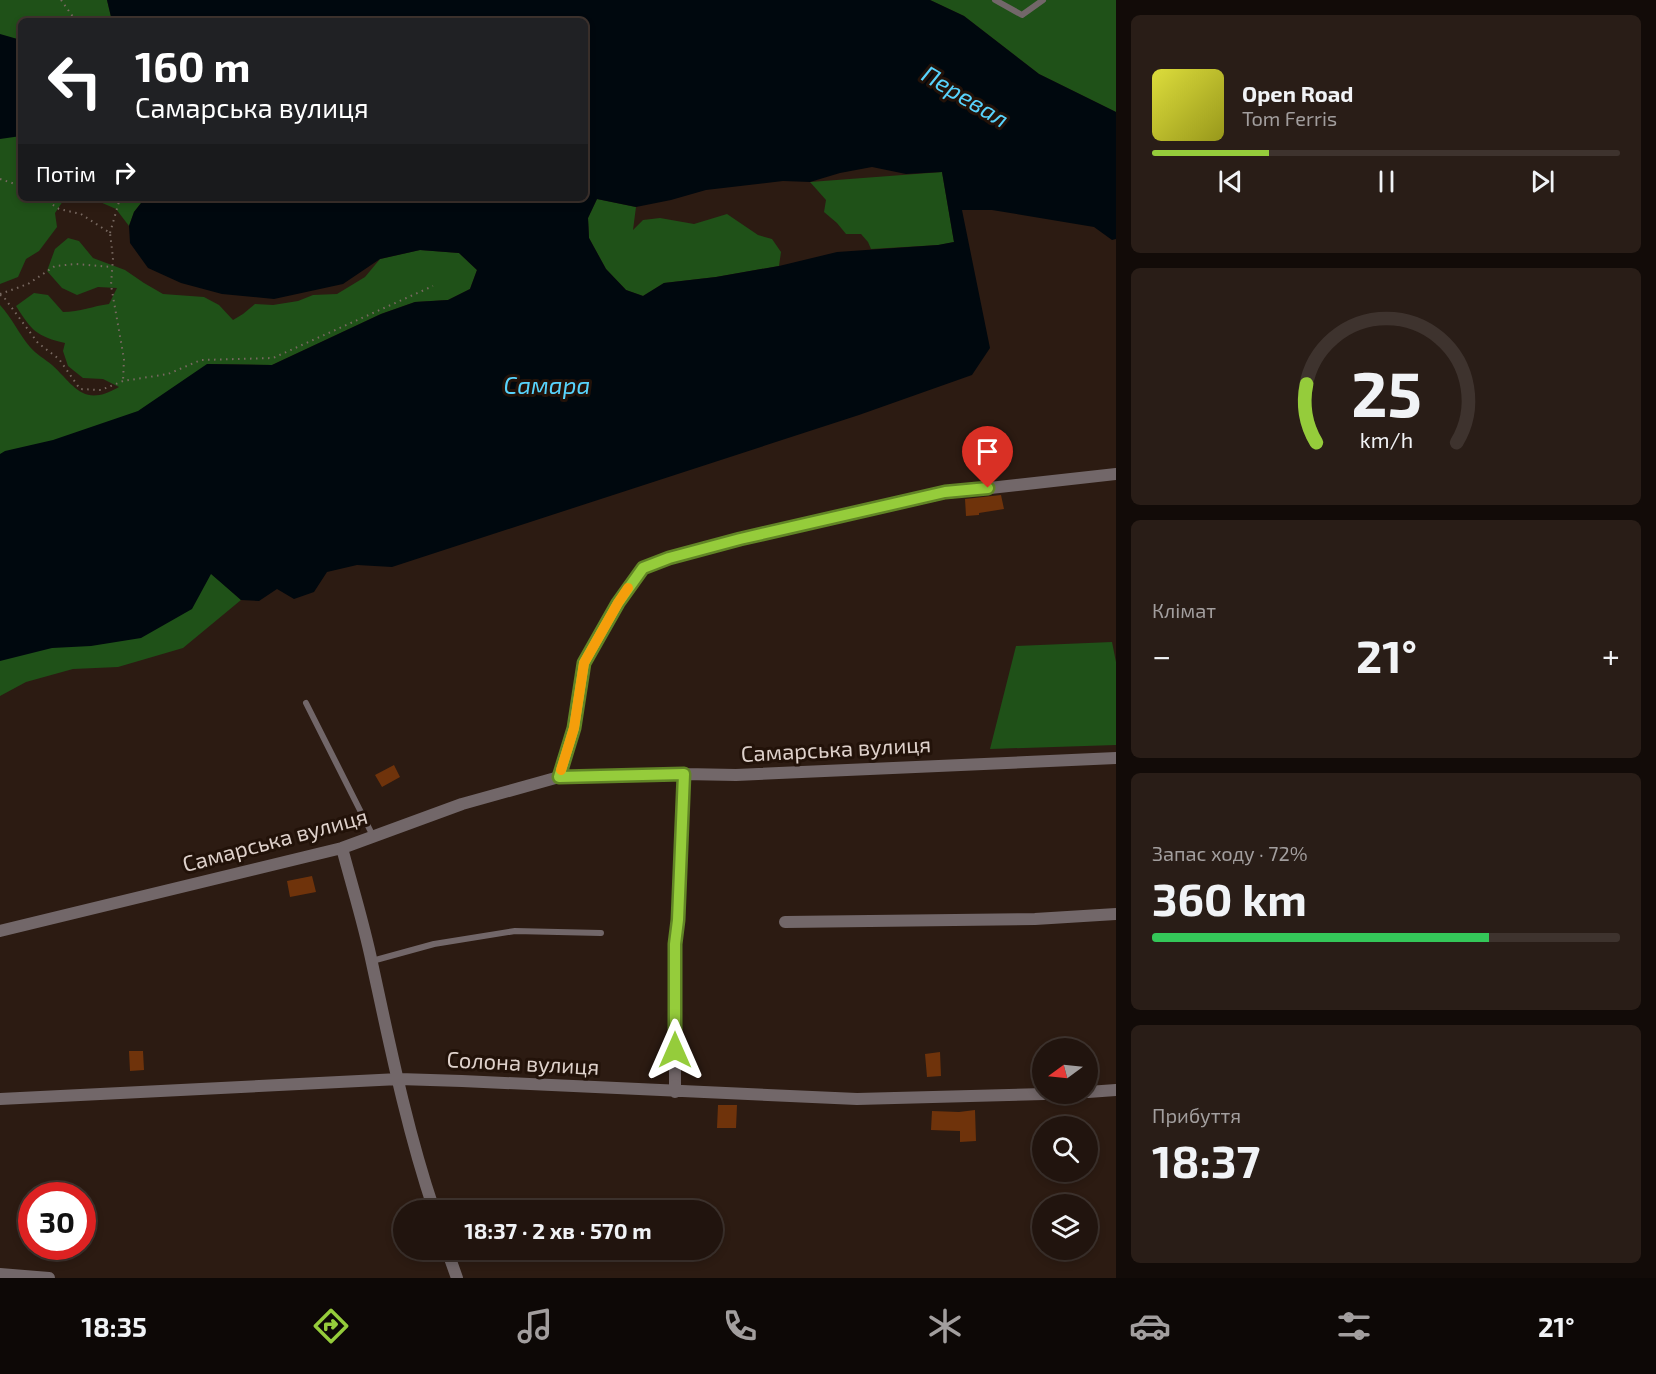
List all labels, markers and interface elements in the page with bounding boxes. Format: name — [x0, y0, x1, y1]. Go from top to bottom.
text: 160 m — [135, 40, 251, 90]
icon: left — [36, 42, 114, 120]
water label: Перевал — [917, 59, 1014, 133]
text: Open Road — [1242, 80, 1354, 106]
text: Самарська вулиця — [135, 91, 369, 123]
text: Tom Ferris — [1242, 106, 1337, 130]
icon: right — [108, 156, 141, 189]
text: Потім — [36, 160, 96, 186]
icon: previous — [1214, 165, 1247, 198]
icon: pause — [1370, 165, 1403, 198]
icon: next — [1526, 165, 1559, 198]
text: 25 — [1351, 356, 1421, 431]
water label: Самара — [504, 370, 590, 399]
pin — [962, 426, 1013, 488]
text: km/h — [1359, 428, 1413, 453]
icon: arrive — [971, 435, 1004, 468]
text: Клімат — [1152, 598, 1216, 622]
text: 21° — [1356, 628, 1417, 682]
text: − — [1152, 635, 1171, 675]
text: + — [1602, 635, 1620, 675]
street label: Самарська вулиця — [740, 730, 932, 767]
street label: Самарська вулиця — [179, 802, 370, 877]
text: Запас ходу · 72% — [1152, 841, 1308, 865]
text: 360 km — [1152, 871, 1307, 925]
position arrow — [643, 1018, 707, 1082]
north arrow — [1032, 1038, 1098, 1104]
map controls — [1032, 1038, 1098, 1260]
street label: Солона вулиця — [446, 1045, 600, 1080]
text: Прибуття — [1152, 1103, 1241, 1127]
button: search — [1032, 1116, 1098, 1182]
text: 18:37 — [1152, 1133, 1260, 1187]
speed limit sign: 30 — [18, 1182, 96, 1260]
button: layers — [1032, 1194, 1098, 1260]
text: 18:37 · 2 хв · 570 m — [464, 1217, 652, 1243]
icon: directions — [310, 1305, 352, 1347]
icon: music — [514, 1305, 556, 1347]
icon: phone — [719, 1305, 761, 1347]
icon: climate — [924, 1305, 966, 1347]
icon: car — [1129, 1305, 1171, 1347]
icon: filters — [1333, 1305, 1375, 1347]
text: 18:35 — [81, 1310, 147, 1342]
text: 21° — [1538, 1310, 1575, 1342]

